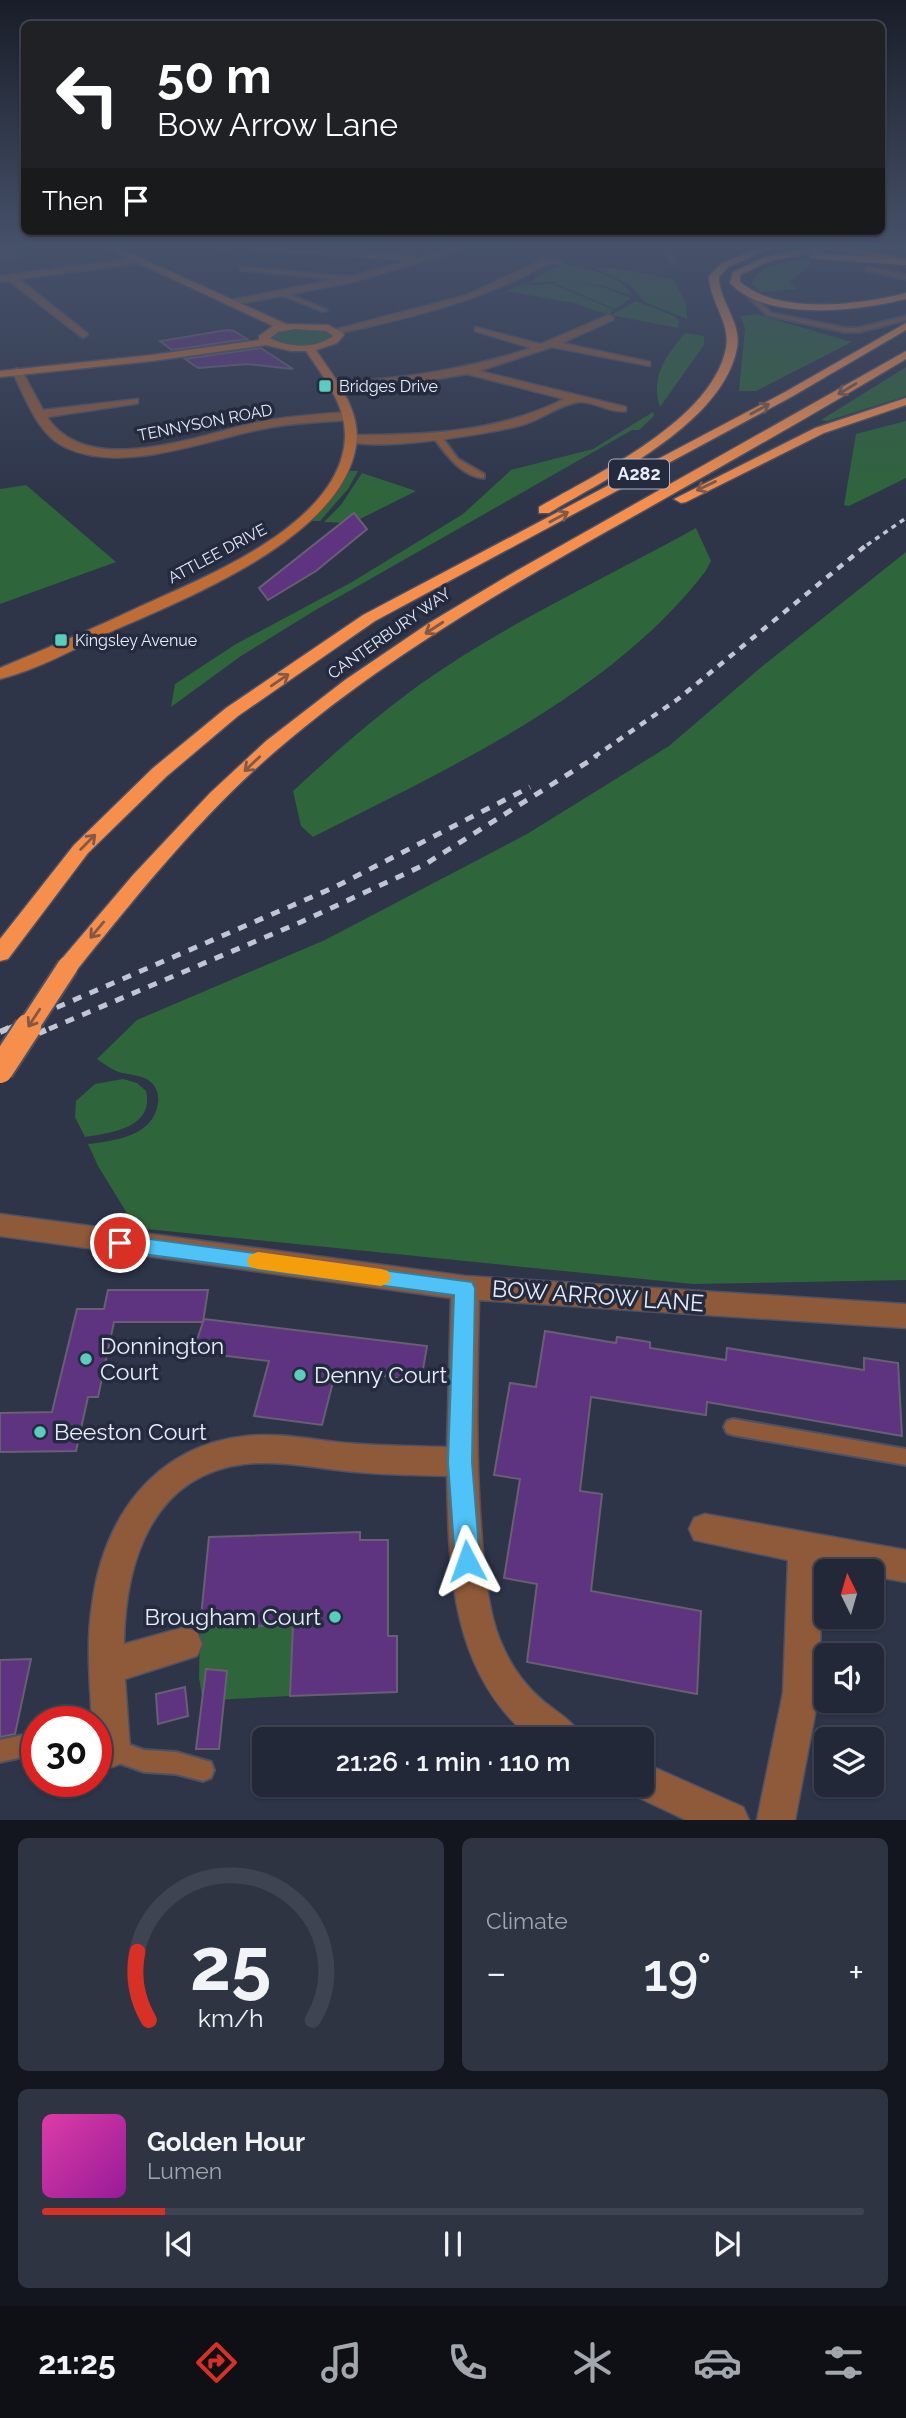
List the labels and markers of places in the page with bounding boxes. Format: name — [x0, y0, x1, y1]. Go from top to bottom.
place label: Bridges Drive — [339, 377, 438, 396]
marker: Bridges Drive — [317, 378, 333, 394]
place label: Kingsley Avenue — [75, 631, 197, 650]
marker: Kingsley Avenue — [53, 632, 69, 648]
pin — [90, 1213, 150, 1273]
place label: Donnington Court — [100, 1332, 224, 1385]
marker: Donnington Court — [78, 1351, 94, 1367]
place label: Denny Court — [314, 1361, 447, 1388]
marker: Denny Court — [292, 1367, 308, 1383]
place label: Beeston Court — [54, 1418, 207, 1445]
marker: Beeston Court — [32, 1424, 48, 1440]
place label: Brougham Court — [145, 1603, 321, 1630]
marker: Brougham Court — [327, 1609, 343, 1625]

